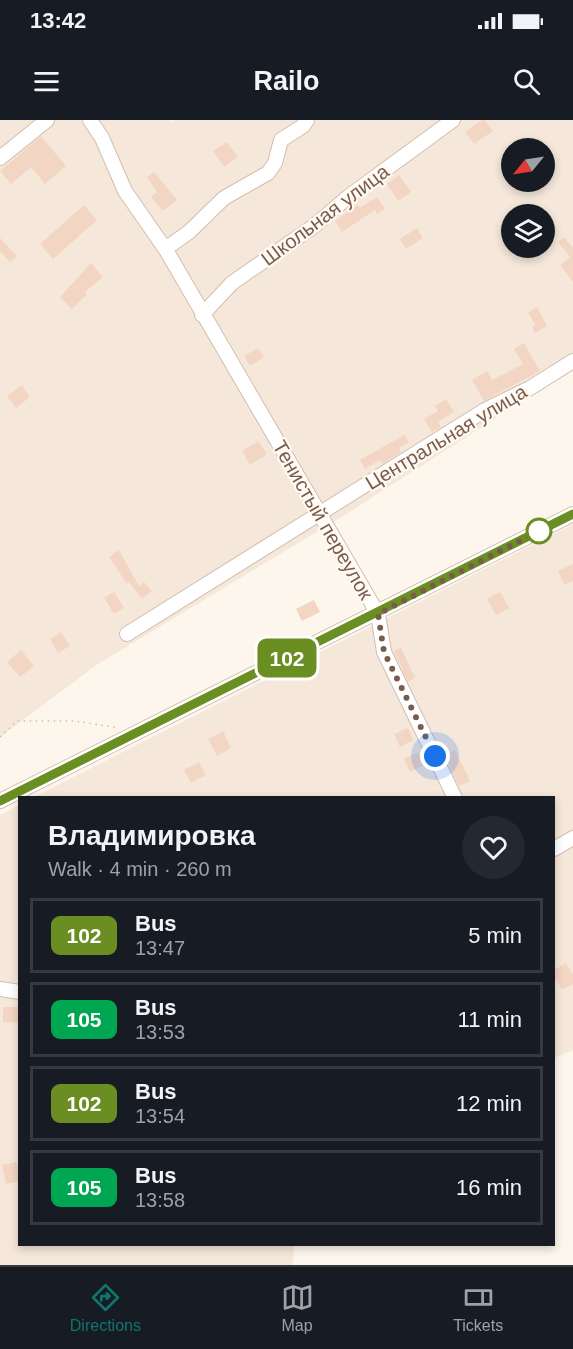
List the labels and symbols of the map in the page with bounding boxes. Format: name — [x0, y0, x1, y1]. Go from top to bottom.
north arrow — [501, 138, 555, 192]
street label: Школьная улица — [257, 159, 394, 270]
street label: Центральная улица — [361, 380, 531, 494]
street label: Тенистый переулок — [268, 437, 378, 604]
unlabelled marker — [526, 518, 552, 544]
line badge: 102 — [252, 638, 322, 678]
your location — [420, 741, 450, 771]

